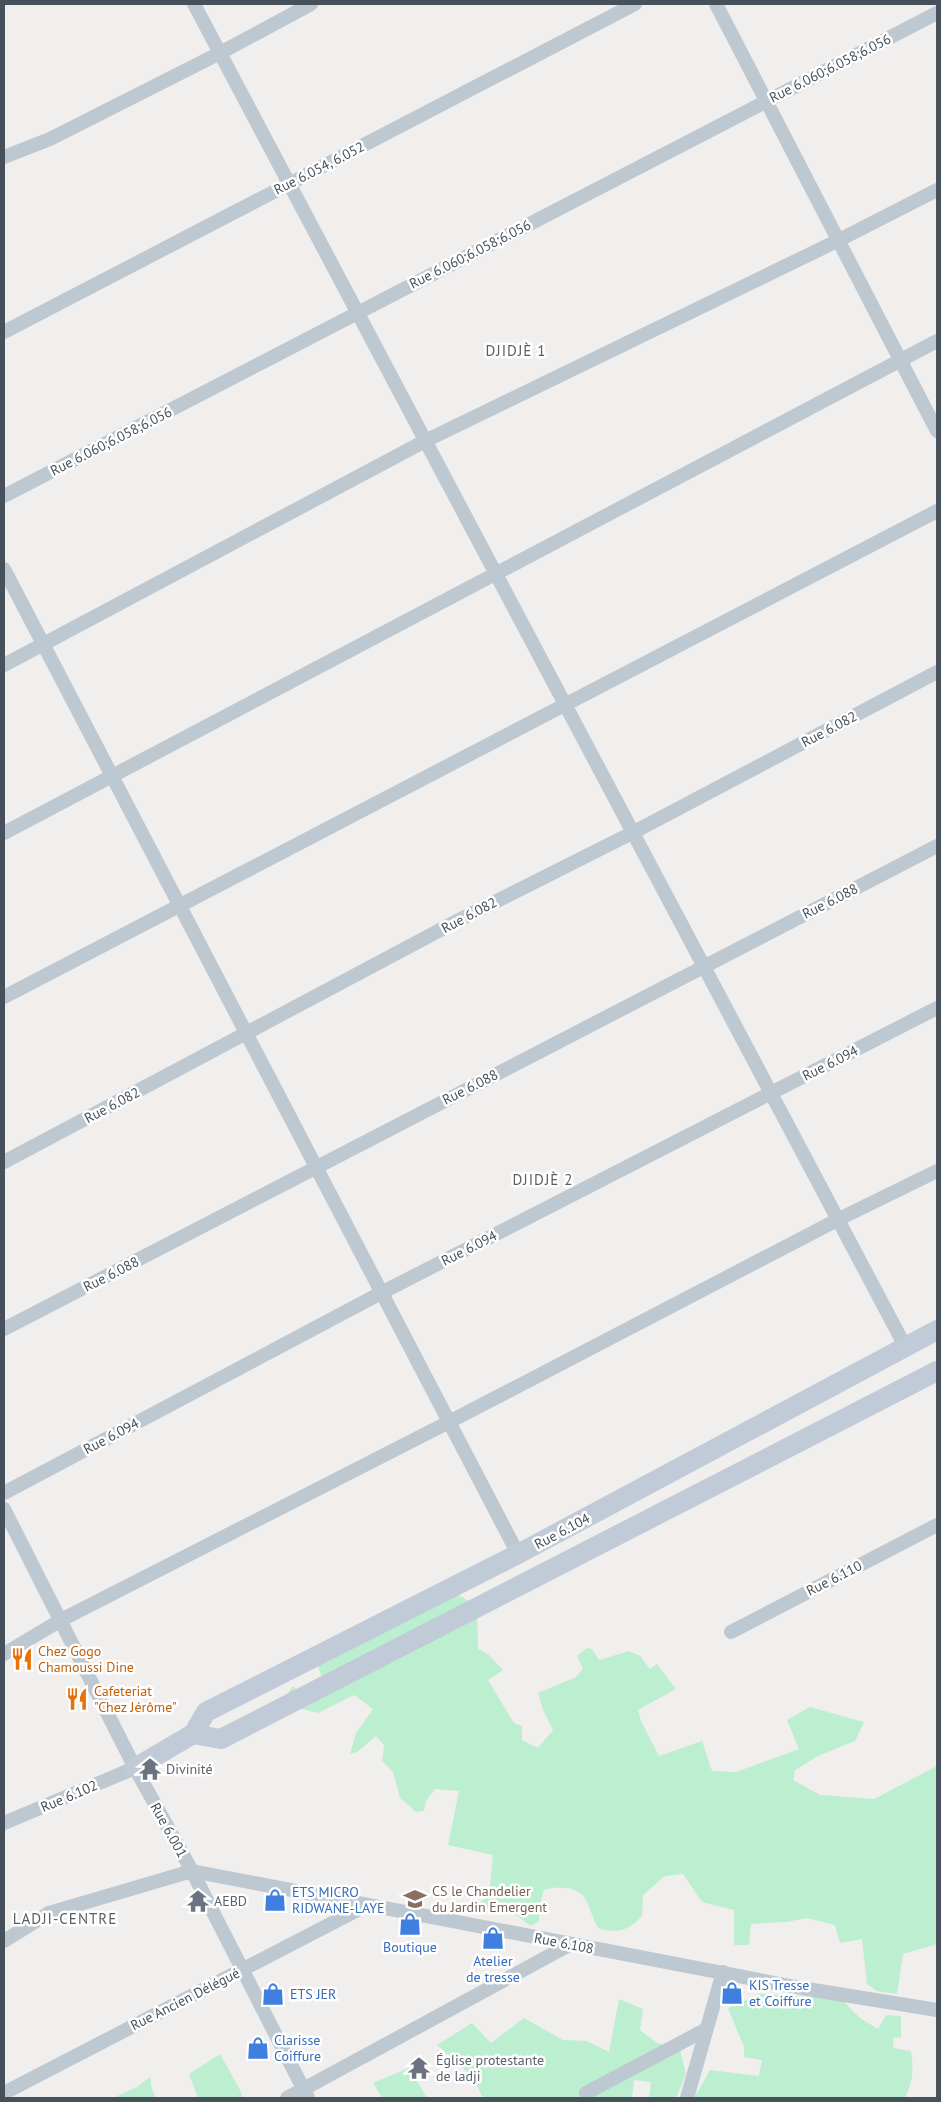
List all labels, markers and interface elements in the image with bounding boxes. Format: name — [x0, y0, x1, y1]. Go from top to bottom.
street label: Rue 6.060;6.058;6.056 — [766, 29, 894, 107]
street label: Rue 6.054, 6.052 — [271, 137, 367, 199]
street label: Rue 6.060;6.058;6.056 — [406, 215, 534, 293]
district label: DJIDJÈ 1 — [486, 341, 546, 360]
street label: Rue 6.060;6.058;6.056 — [47, 402, 175, 480]
street label: Rue 6.082 — [798, 707, 860, 751]
street label: Rue 6.088 — [799, 879, 861, 923]
street label: Rue 6.082 — [438, 893, 500, 937]
street label: Rue 6.094 — [799, 1041, 861, 1085]
street label: Rue 6.088 — [439, 1065, 501, 1109]
street label: Rue 6.082 — [81, 1083, 143, 1127]
district label: DJIDJÈ 2 — [513, 1170, 573, 1189]
street label: Rue 6.094 — [438, 1226, 500, 1270]
street label: Rue 6.088 — [80, 1252, 142, 1296]
street label: Rue 6.094 — [80, 1414, 142, 1458]
street label: Rue 6.104 — [531, 1509, 593, 1553]
street label: Rue 6.110 — [803, 1556, 865, 1600]
place label: Chez Gogo Chamoussi Dine — [38, 1642, 134, 1676]
restaurant icon: Chez Gogo Chamoussi Dine — [9, 1646, 35, 1672]
place label: Cafeteriat "Chez Jérôme" — [94, 1682, 177, 1716]
restaurant icon: Cafeteriat "Chez Jérôme" — [64, 1686, 90, 1712]
temple icon: Divinité — [137, 1756, 163, 1782]
place label: Divinité — [166, 1760, 213, 1778]
street label: Rue 6.102 — [38, 1776, 100, 1816]
street label: Rue 6.001 — [147, 1799, 191, 1861]
place label: CS le Chandelier du Jardin Emergent — [432, 1882, 547, 1916]
place label: ETS MICRO RIDWANE-LAYE — [292, 1883, 385, 1917]
school or university icon: CS le Chandelier du Jardin Emergent — [402, 1886, 428, 1912]
shop icon: ETS MICRO RIDWANE-LAYE — [262, 1887, 288, 1913]
temple icon: AEBD — [185, 1888, 211, 1914]
place label: AEBD — [214, 1892, 247, 1910]
district label: LADJI-CENTRE — [13, 1909, 117, 1928]
shop icon: Boutique — [397, 1911, 423, 1937]
shop icon: Atelier de tresse — [480, 1925, 506, 1951]
street label: Rue 6.108 — [533, 1928, 595, 1958]
place label: Boutique — [383, 1938, 437, 1956]
place label: Atelier de tresse — [466, 1952, 520, 1986]
street label: Rue Ancien Délégué — [127, 1964, 243, 2034]
place label: KIS Tresse et Coiffure — [749, 1976, 812, 2010]
shop icon: KIS Tresse et Coiffure — [719, 1980, 745, 2006]
shop icon: ETS JER — [260, 1981, 286, 2007]
place label: ETS JER — [290, 1985, 336, 2003]
place label: Clarisse Coiffure — [274, 2031, 321, 2065]
shop icon: Clarisse Coiffure — [245, 2035, 271, 2061]
place label: Église protestante de ladji — [436, 2051, 544, 2085]
temple icon: Église protestante de ladji — [406, 2055, 432, 2081]

